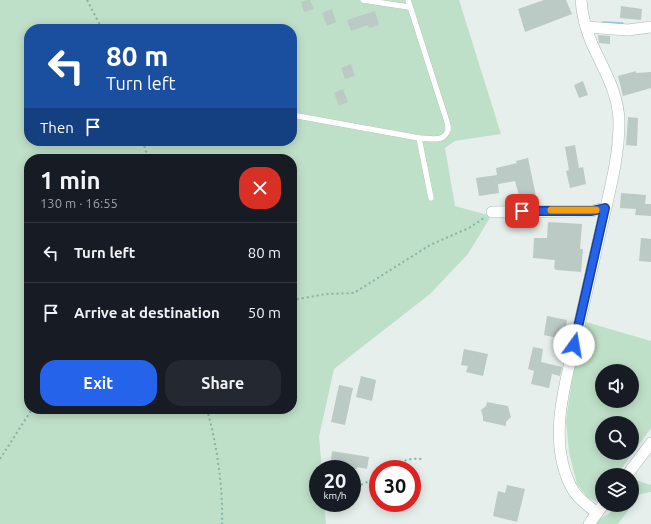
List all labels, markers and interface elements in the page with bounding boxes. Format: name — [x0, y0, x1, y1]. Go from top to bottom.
icon: left — [40, 40, 92, 92]
text: 80 m — [106, 40, 168, 71]
text: Turn left — [106, 73, 176, 93]
icon: arrive — [82, 116, 104, 138]
text: Then — [40, 119, 74, 136]
text: 1 min — [40, 167, 101, 194]
button: close — [239, 167, 281, 209]
pin — [505, 194, 539, 228]
text: 130 m · 16:55 — [40, 196, 118, 210]
icon: arrive — [511, 200, 533, 222]
icon: left — [40, 242, 62, 264]
text: Turn left — [74, 244, 135, 261]
text: 80 m — [248, 244, 281, 261]
icon: arrive — [40, 302, 62, 324]
text: Arrive at destination — [74, 304, 220, 321]
text: 50 m — [248, 304, 281, 321]
position arrow — [553, 324, 595, 366]
button: Exit — [40, 360, 157, 406]
button: Share — [165, 360, 281, 406]
map controls — [595, 364, 639, 512]
button: sound — [595, 364, 639, 408]
button: search — [595, 416, 639, 460]
speed limit sign: 30 — [369, 460, 421, 512]
button: layers — [595, 468, 639, 512]
text: 20 — [324, 469, 346, 492]
text: km/h — [323, 490, 347, 501]

